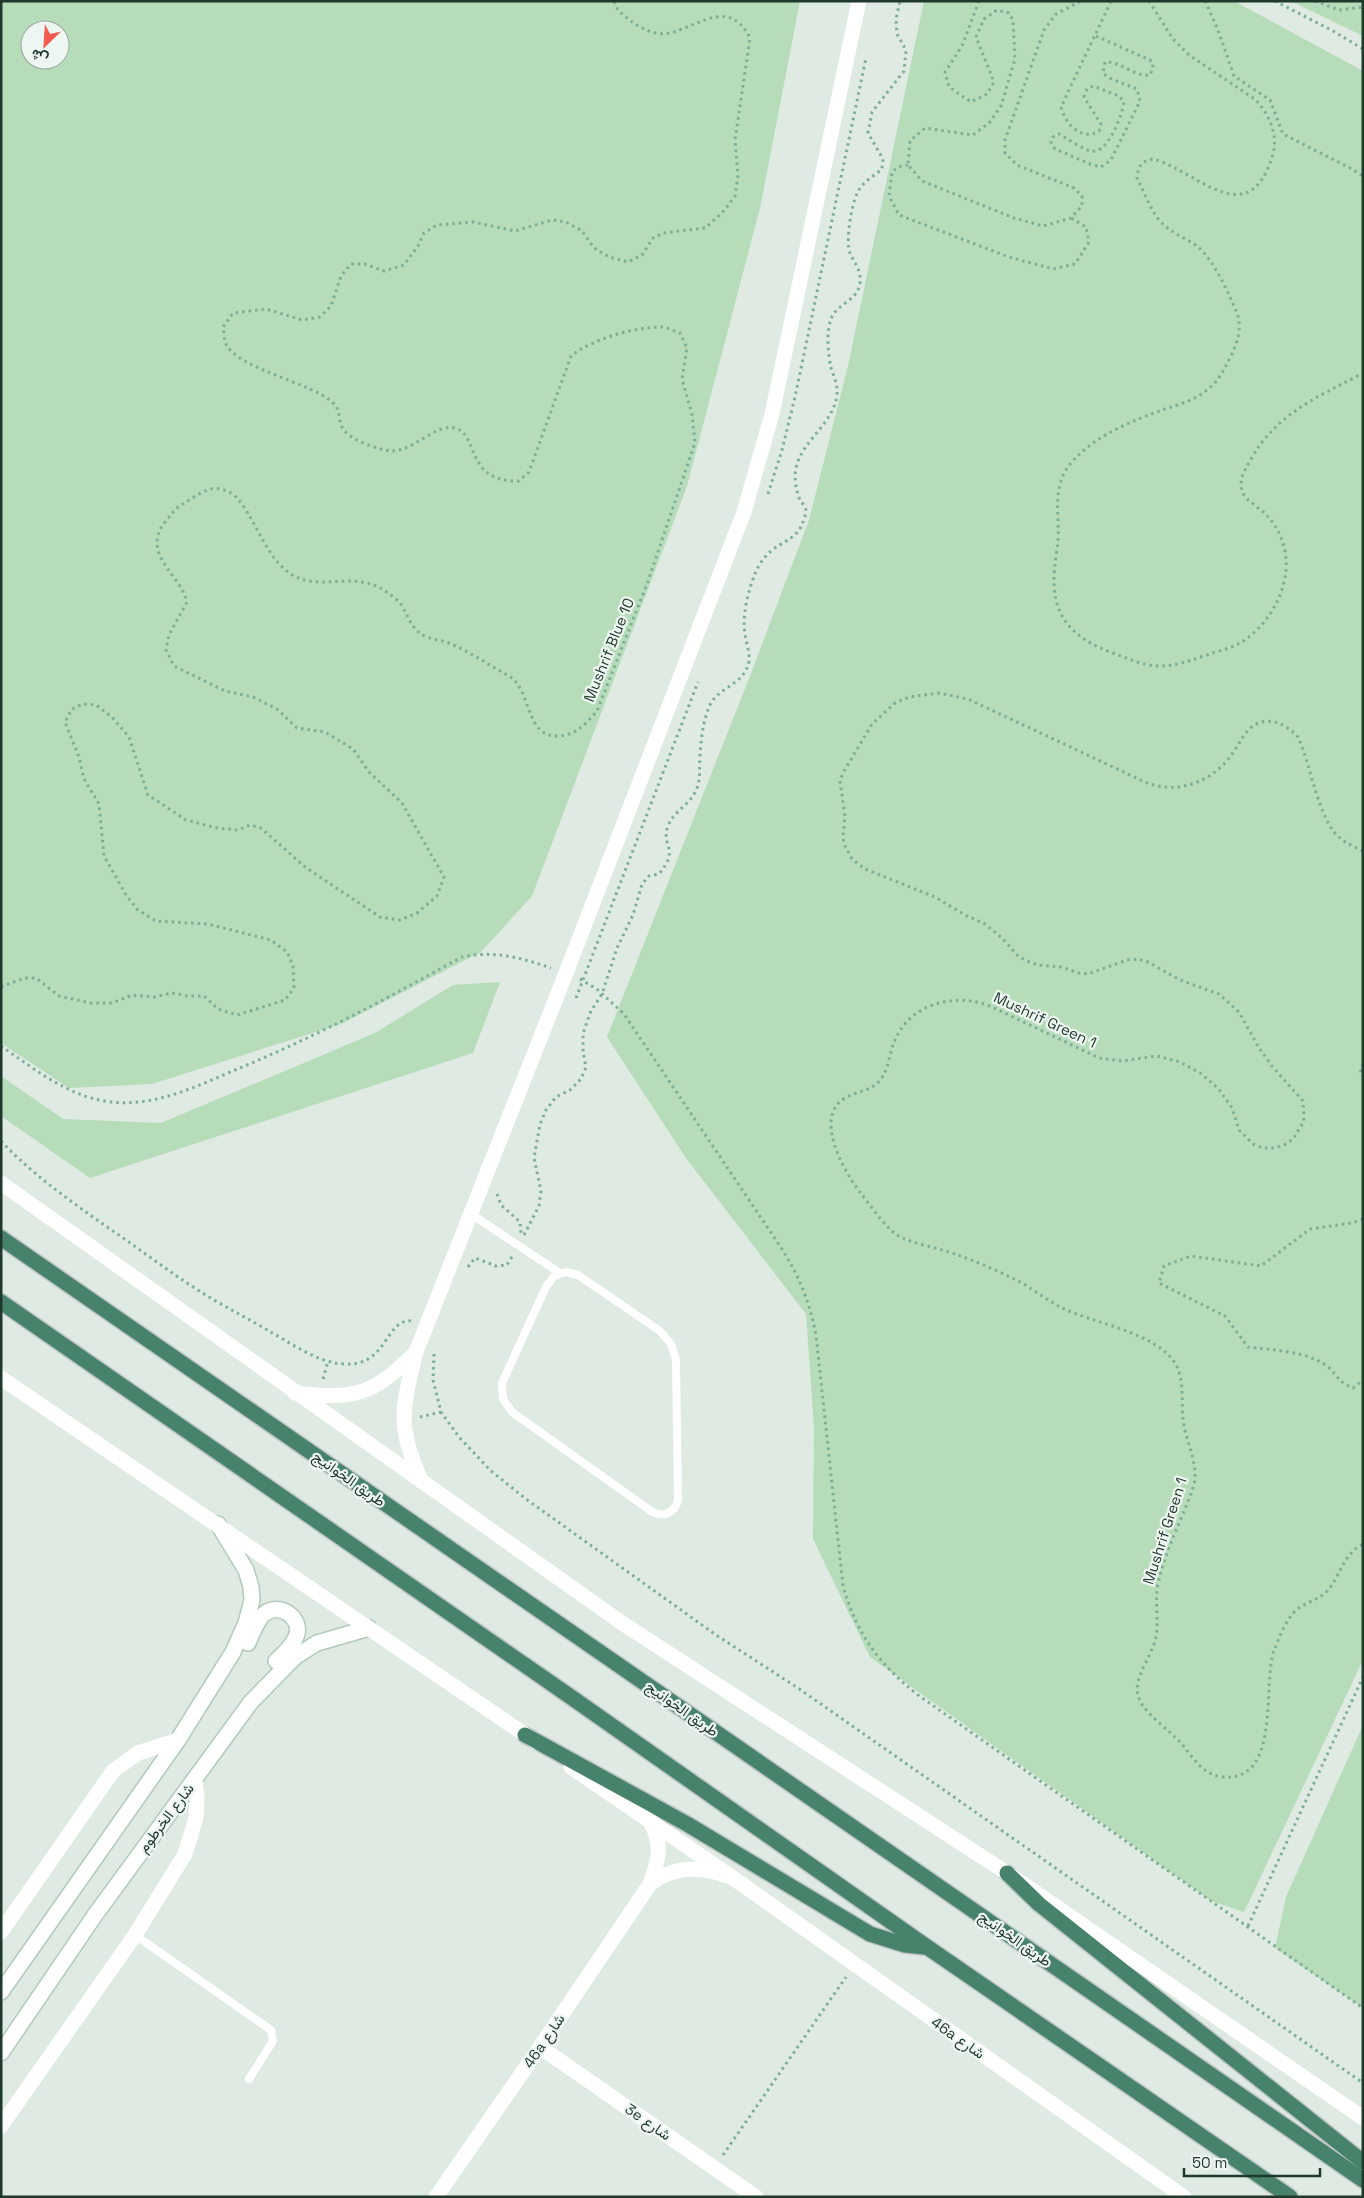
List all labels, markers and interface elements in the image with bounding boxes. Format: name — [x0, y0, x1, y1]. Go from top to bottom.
north arrow — [20, 20, 70, 70]
text: ش — [28, 45, 51, 68]
street label: Mushrif Blue 10 — [579, 595, 638, 705]
street label: Mushrif Green 1 — [991, 987, 1100, 1052]
street label: طريق الخوانيج — [308, 1447, 390, 1512]
street label: Mushrif Green 1 — [1138, 1475, 1191, 1587]
street label: طريق الخوانيج — [641, 1677, 723, 1742]
street label: شارع الخرطوم — [133, 1779, 200, 1857]
street label: طريق الخوانيج — [974, 1907, 1056, 1972]
street label: 46a شارع — [519, 2010, 570, 2073]
street label: 46a شارع — [927, 2012, 989, 2065]
street label: 3e شارع — [620, 2099, 675, 2146]
scale bar — [1184, 2146, 1320, 2178]
text: 50 m — [1192, 2153, 1227, 2172]

